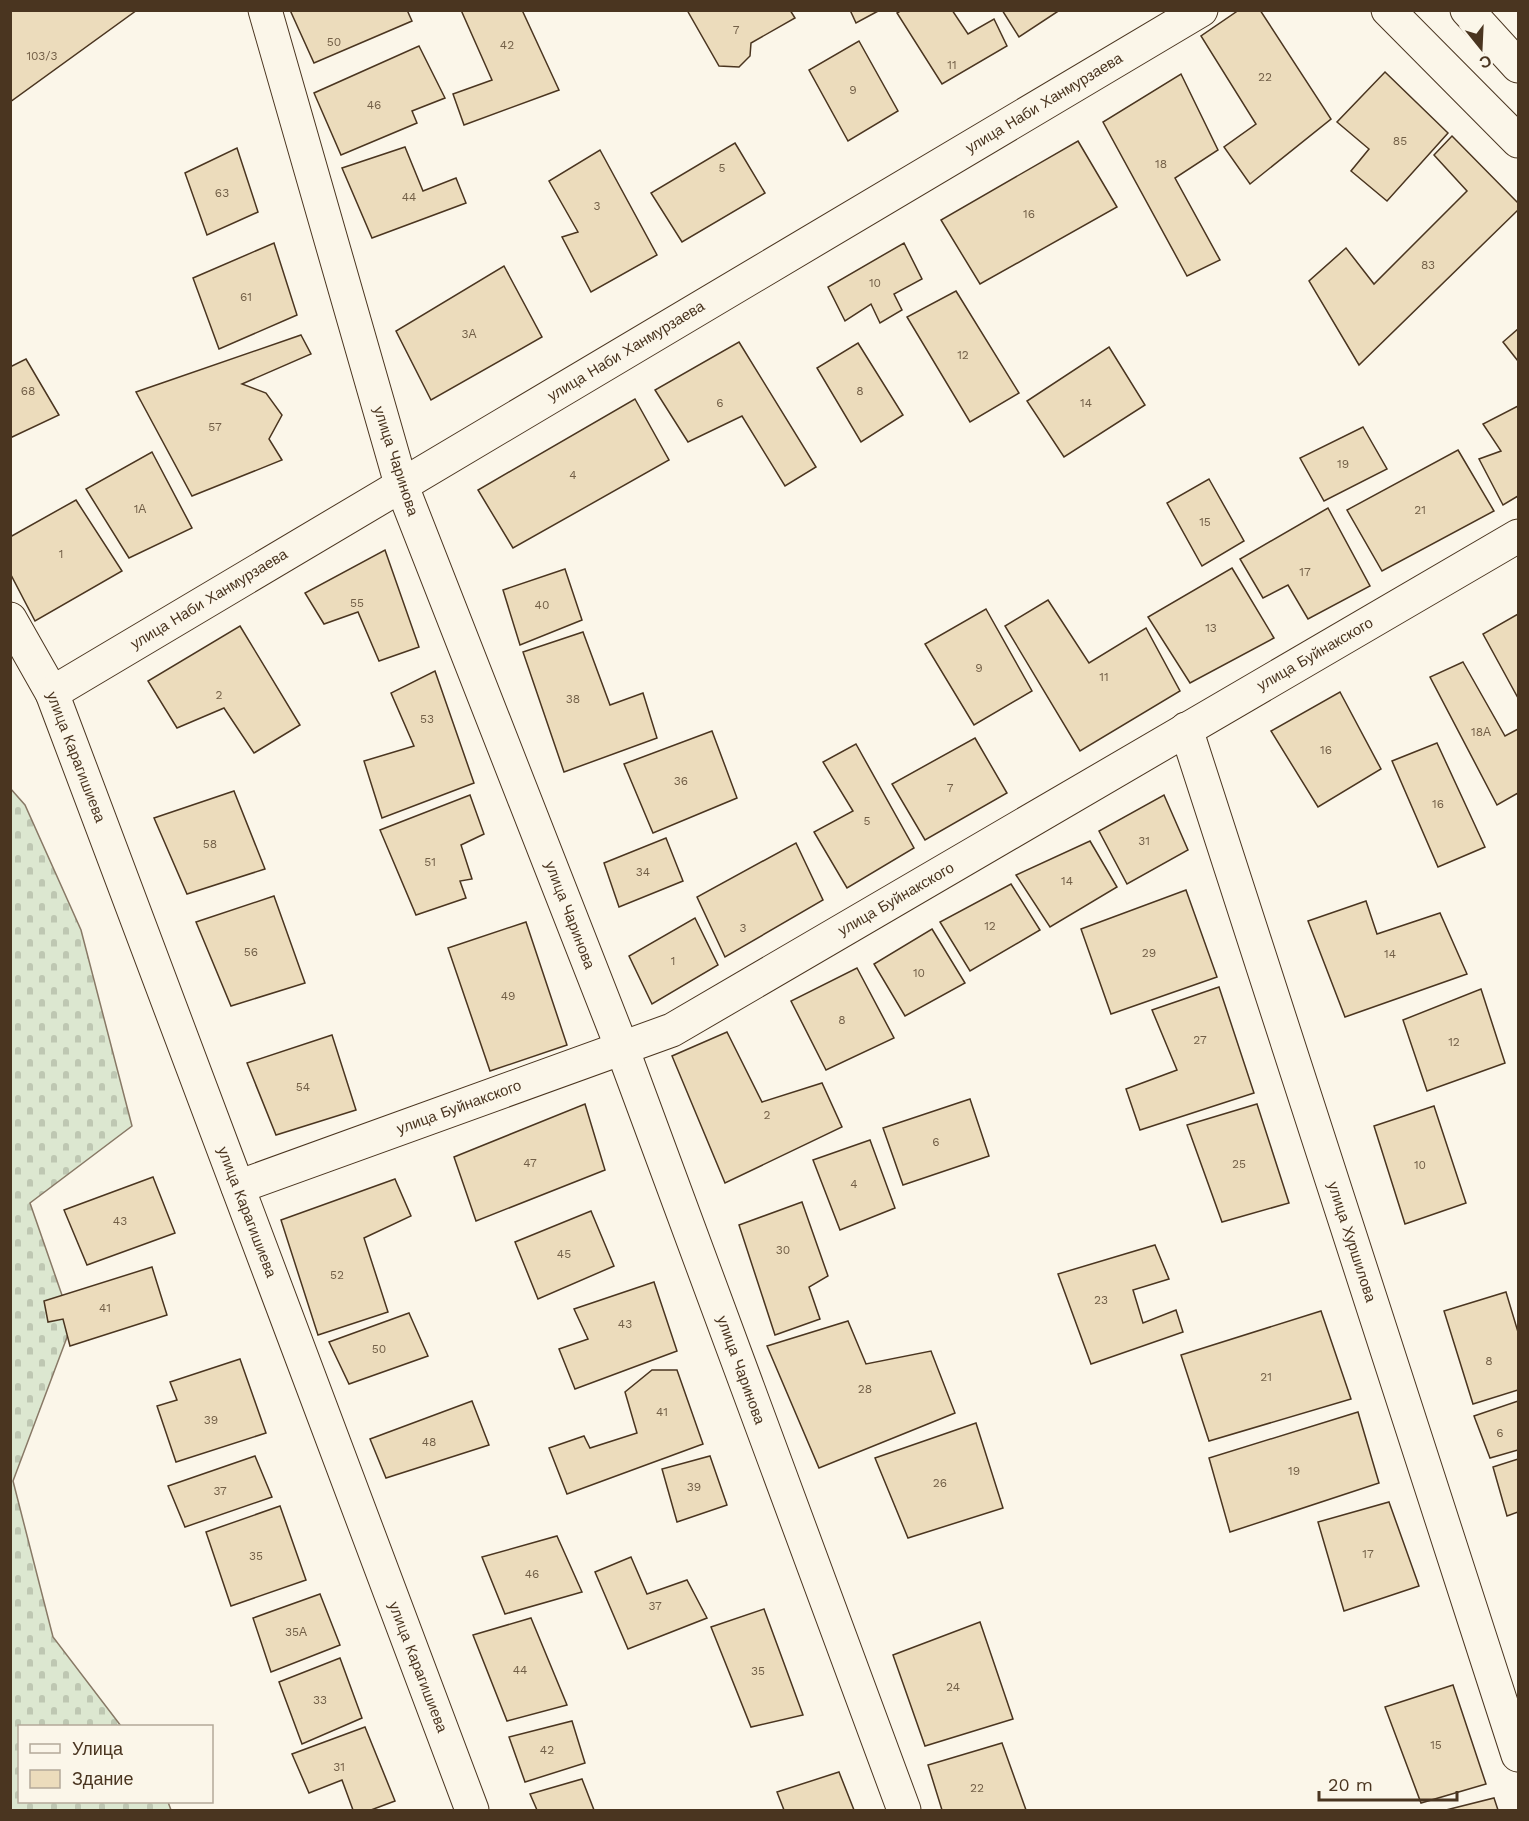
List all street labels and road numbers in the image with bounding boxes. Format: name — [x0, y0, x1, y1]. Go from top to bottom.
street label: улица Наби Ханмурзаева — [962, 49, 1126, 157]
street label: улица Наби Ханмурзаева — [544, 297, 708, 405]
street label: улица Чаринова — [370, 404, 422, 519]
street label: улица Наби Ханмурзаева — [127, 545, 291, 653]
street label: улица Буйнакского — [1254, 613, 1376, 695]
street label: улица Карагишиева — [43, 689, 110, 826]
street label: улица Чаринова — [541, 858, 599, 972]
street label: улица Буйнакского — [835, 858, 957, 940]
street label: улица Буйнакского — [394, 1076, 524, 1138]
street label: улица Карагишиева — [214, 1144, 281, 1281]
street label: улица Хуршилова — [1324, 1180, 1380, 1305]
street label: улица Чаринова — [713, 1313, 769, 1427]
street label: улица Карагишиева — [385, 1599, 452, 1736]

